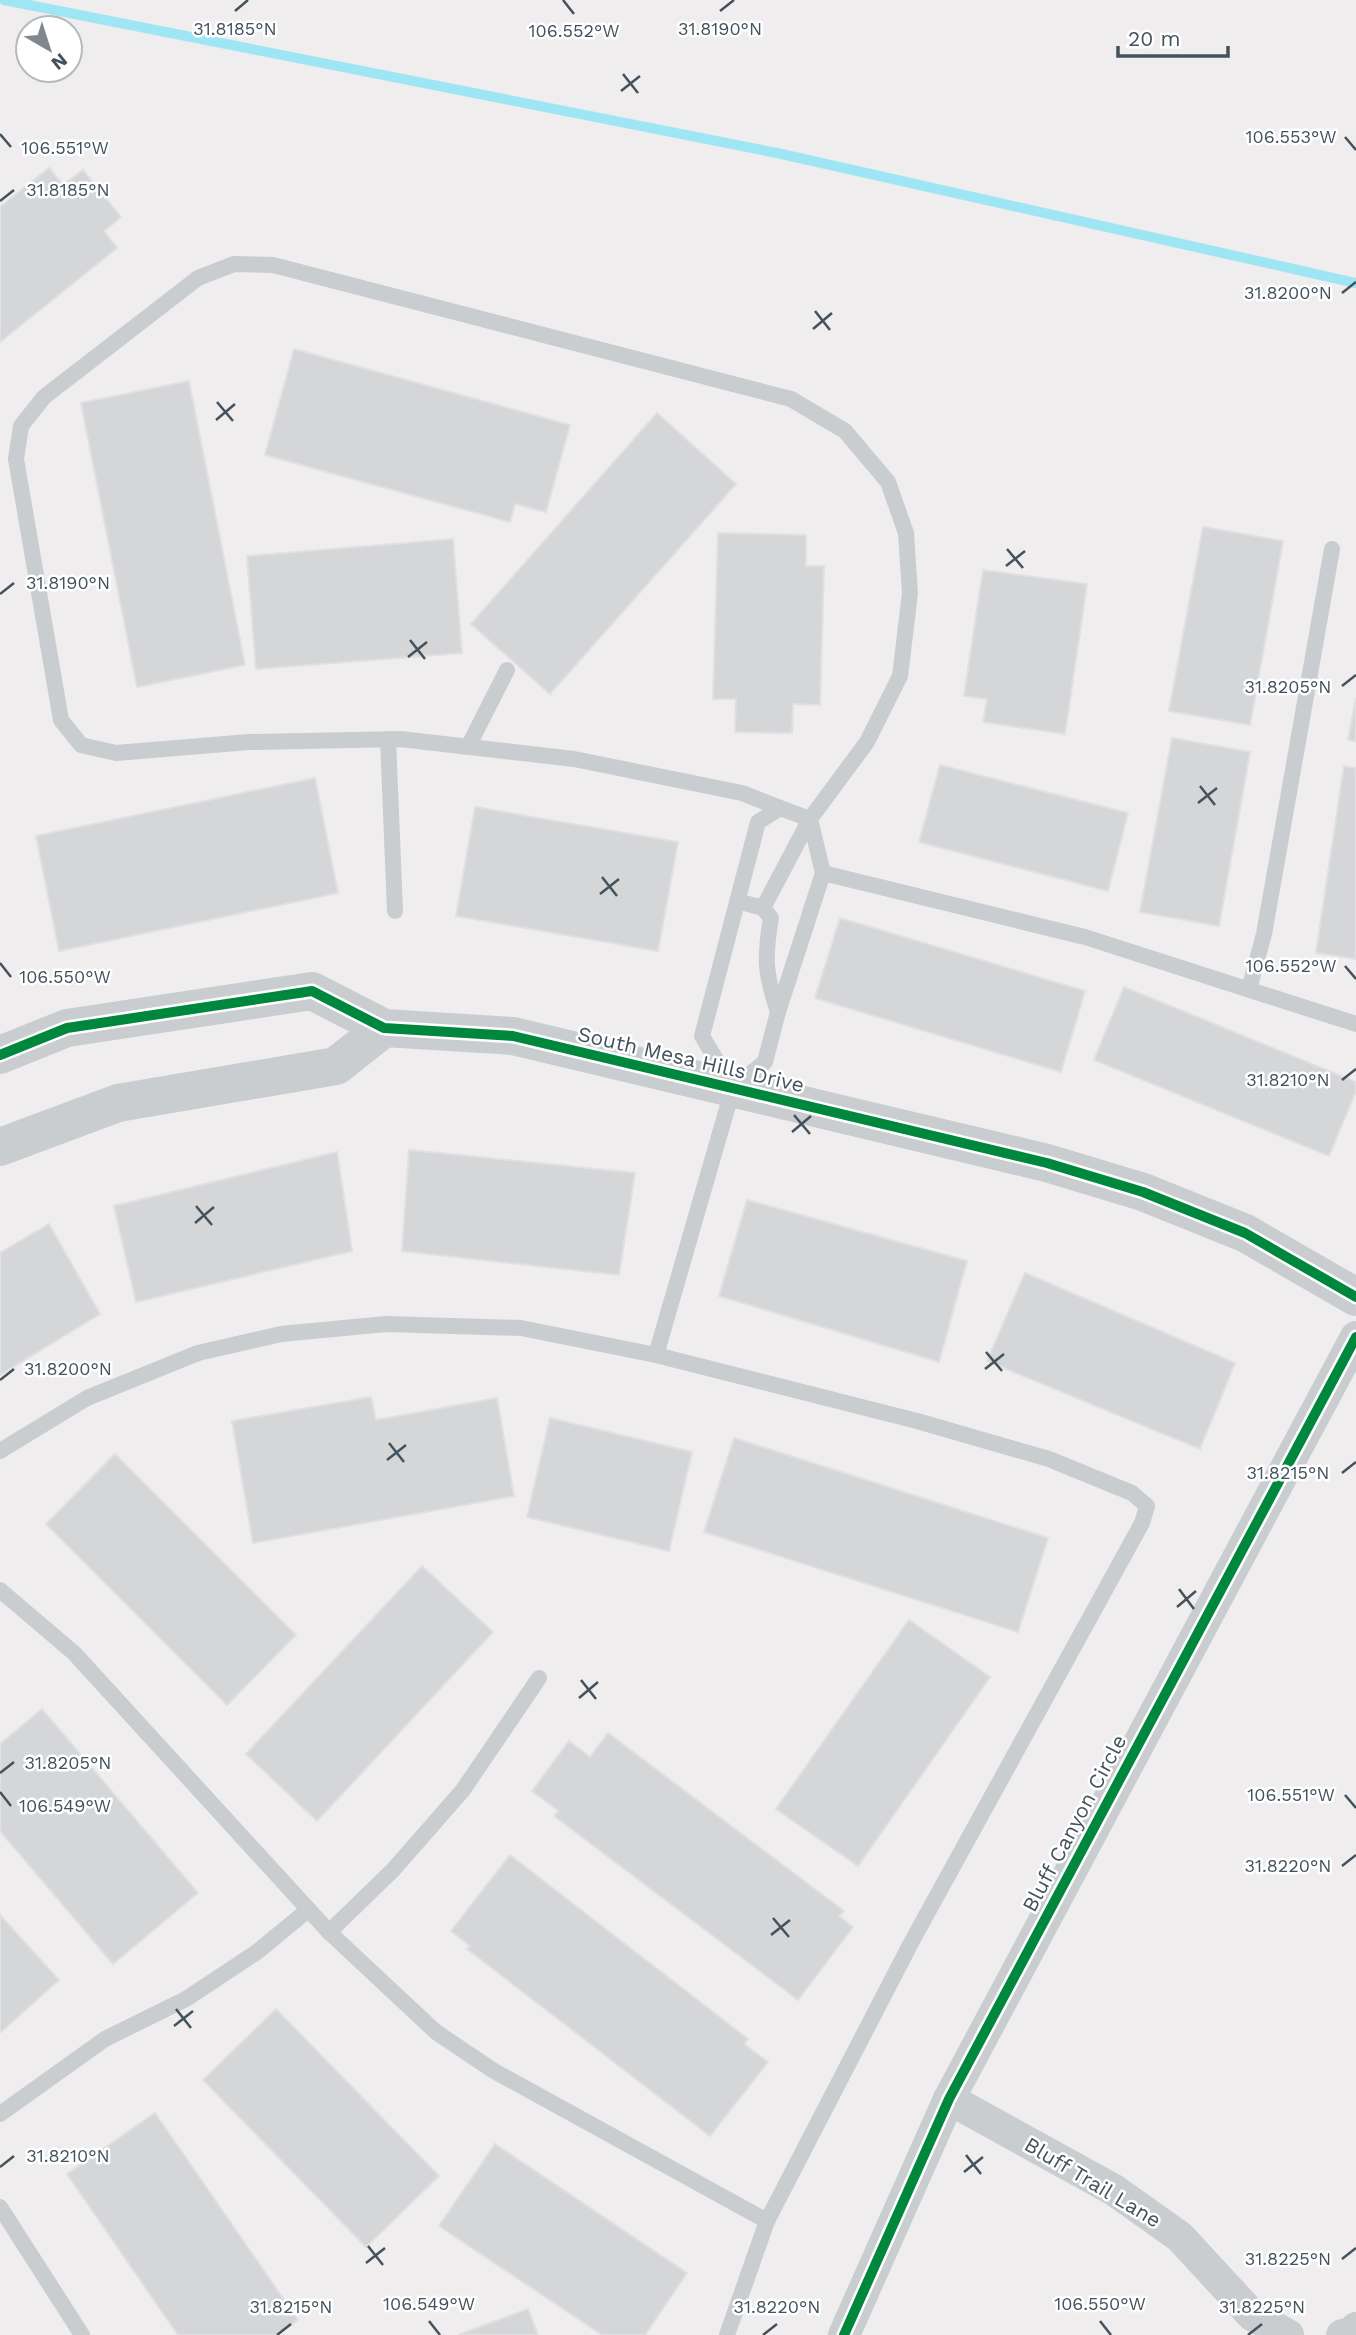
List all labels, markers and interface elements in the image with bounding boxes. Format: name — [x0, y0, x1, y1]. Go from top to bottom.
north arrow — [14, 14, 84, 84]
scale bar — [1118, 14, 1228, 58]
text: 31.8185°N — [193, 18, 277, 39]
text: 31.8190°N — [678, 18, 762, 39]
text: 106.552°W — [529, 20, 619, 41]
text: 20 m — [1128, 26, 1180, 51]
text: N — [47, 48, 72, 75]
text: 106.553°W — [1246, 126, 1336, 147]
text: 106.551°W — [21, 137, 109, 158]
text: 31.8185°N — [26, 179, 110, 200]
text: 31.8200°N — [1244, 282, 1332, 303]
text: 31.8190°N — [26, 572, 110, 593]
text: 31.8205°N — [1244, 676, 1332, 697]
text: 106.552°W — [1246, 955, 1336, 976]
text: 106.550°W — [19, 966, 111, 987]
street label: South Mesa Hills Drive — [575, 1021, 807, 1097]
text: 31.8210°N — [1246, 1069, 1330, 1090]
text: 31.8200°N — [24, 1358, 112, 1379]
text: 31.8215°N — [1247, 1462, 1329, 1483]
street label: Bluff Canyon Circle — [1017, 1730, 1131, 1916]
text: 31.8205°N — [24, 1752, 112, 1773]
text: 106.551°W — [1247, 1784, 1335, 1805]
text: 106.549°W — [19, 1795, 111, 1816]
text: 31.8220°N — [1244, 1855, 1332, 1876]
street label: Bluff Trail Lane — [1020, 2131, 1166, 2233]
text: 31.8210°N — [26, 2145, 110, 2166]
text: 31.8225°N — [1245, 2248, 1331, 2269]
text: 106.549°W — [383, 2293, 475, 2314]
text: 106.550°W — [1054, 2293, 1146, 2314]
text: 31.8215°N — [250, 2296, 332, 2317]
text: 31.8220°N — [733, 2296, 821, 2317]
text: 31.8225°N — [1219, 2296, 1305, 2317]

